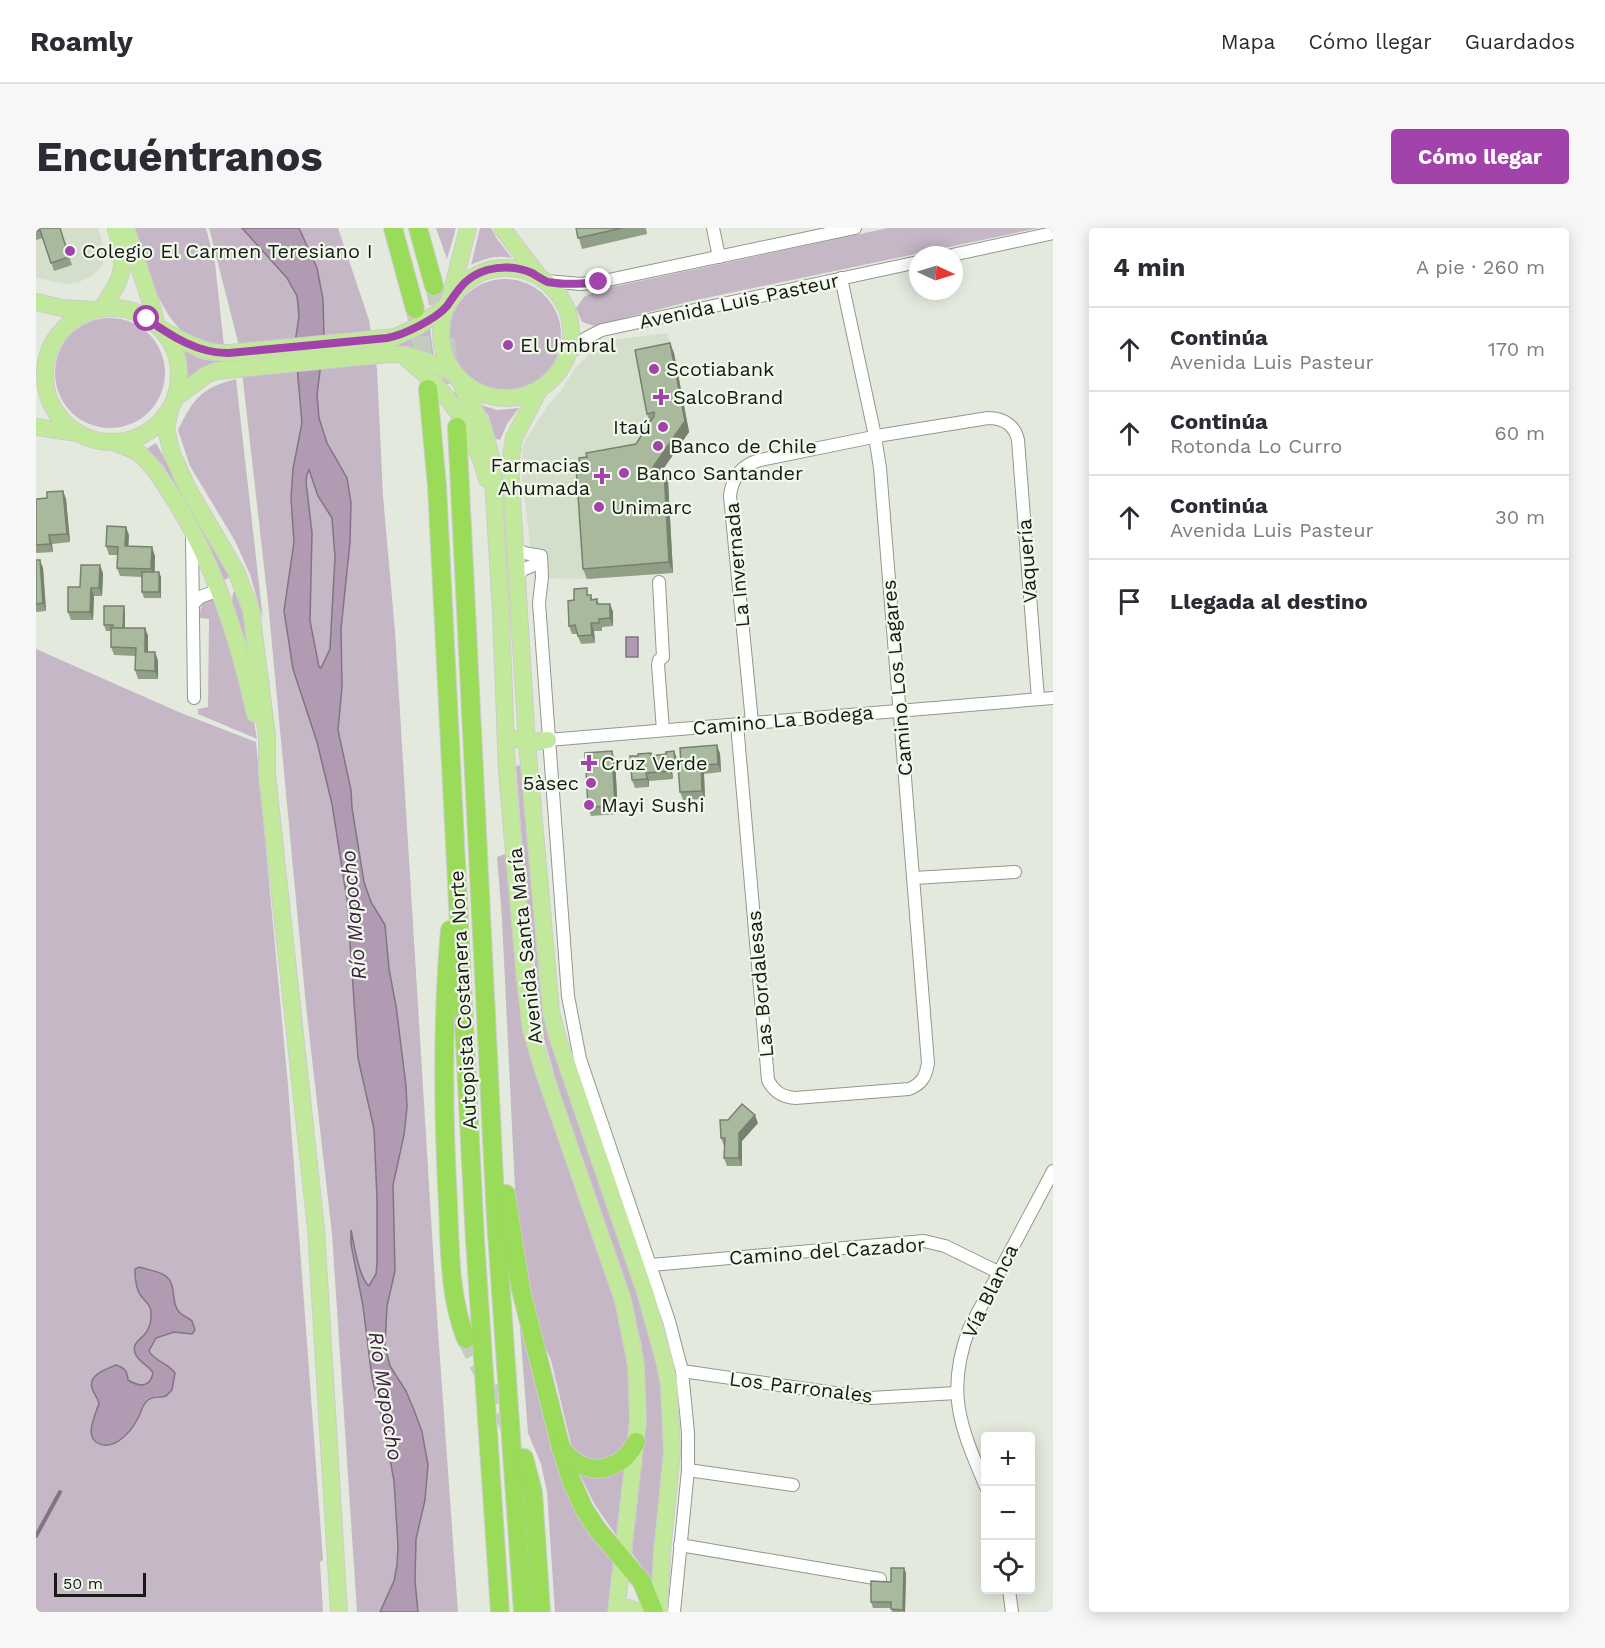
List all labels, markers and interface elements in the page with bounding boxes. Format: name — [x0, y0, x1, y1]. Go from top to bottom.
text: Roamly — [30, 25, 133, 58]
text: Mapa — [1221, 29, 1275, 54]
text: Cómo llegar — [1308, 29, 1432, 54]
text: Guardados — [1465, 29, 1575, 54]
button: Cómo llegar — [1391, 129, 1569, 184]
text: Encuéntranos — [36, 132, 323, 181]
place label: Colegio El Carmen Teresiano I — [82, 239, 373, 263]
marker: Colegio El Carmen Teresiano I — [63, 244, 77, 258]
north arrow — [909, 246, 963, 300]
text: 4 min — [1113, 252, 1185, 282]
text: A pie · 260 m — [1416, 255, 1545, 279]
route end — [585, 268, 611, 294]
street label: Avenida Luis Pasteur — [637, 268, 841, 334]
route start — [133, 305, 159, 331]
text: Continúa — [1170, 325, 1268, 350]
place label: El Umbral — [520, 333, 616, 357]
icon: ahead — [1113, 333, 1146, 366]
text: 170 m — [1488, 337, 1545, 361]
marker: El Umbral — [501, 338, 515, 352]
text: Avenida Luis Pasteur — [1170, 350, 1374, 374]
place label: Scotiabank — [666, 357, 774, 381]
marker: Scotiabank — [647, 362, 661, 376]
place label: SalcoBrand — [673, 385, 783, 409]
marker: SalcoBrand — [654, 390, 668, 404]
text: Continúa — [1170, 409, 1268, 434]
place label: Itaú — [613, 415, 651, 439]
icon: ahead — [1113, 417, 1146, 450]
marker: Itaú — [656, 420, 670, 434]
text: 60 m — [1495, 421, 1545, 445]
place label: Banco de Chile — [670, 434, 817, 458]
text: Rotonda Lo Curro — [1170, 434, 1342, 458]
marker: Banco de Chile — [651, 439, 665, 453]
place label: Farmacias Ahumada — [491, 453, 590, 500]
place label: Banco Santander — [636, 461, 803, 485]
marker: Banco Santander — [617, 466, 631, 480]
marker: Farmacias Ahumada — [595, 469, 609, 483]
text: Continúa — [1170, 493, 1268, 518]
place label: Unimarc — [611, 495, 692, 519]
marker: Unimarc — [592, 500, 606, 514]
icon: ahead — [1113, 501, 1146, 534]
street label: La Invernada — [720, 502, 754, 628]
text: 30 m — [1495, 505, 1545, 529]
street label: Vaquería — [1012, 518, 1042, 604]
text: Avenida Luis Pasteur — [1170, 518, 1374, 542]
street label: Camino Los Lagares — [876, 579, 918, 777]
icon: arrive — [1113, 585, 1146, 618]
text: Llegada al destino — [1170, 589, 1368, 614]
street label: Camino La Bodega — [692, 700, 874, 740]
place label: Cruz Verde — [601, 751, 708, 775]
marker: Cruz Verde — [582, 756, 596, 770]
place label: 5àsec — [523, 771, 579, 795]
marker: 5àsec — [584, 776, 598, 790]
place label: Mayi Sushi — [601, 793, 704, 817]
marker: Mayi Sushi — [582, 798, 596, 812]
street label: Avenida Santa María — [503, 846, 547, 1046]
water label: Río Mapocho — [335, 849, 371, 981]
street label: Autopista Costanera Norte — [444, 870, 482, 1130]
street label: Las Bordalesas — [742, 910, 778, 1058]
street label: Camino del Cazador — [728, 1232, 926, 1270]
street label: Vía Blanca — [957, 1240, 1023, 1342]
water label: Río Mapocho — [363, 1330, 409, 1462]
street label: Los Parronales — [728, 1366, 874, 1408]
map controls — [981, 1432, 1035, 1594]
button: + — [981, 1432, 1035, 1486]
button: − — [981, 1486, 1035, 1540]
button: locate — [981, 1540, 1035, 1594]
scale bar — [54, 1570, 146, 1598]
text: 50 m — [63, 1574, 103, 1593]

